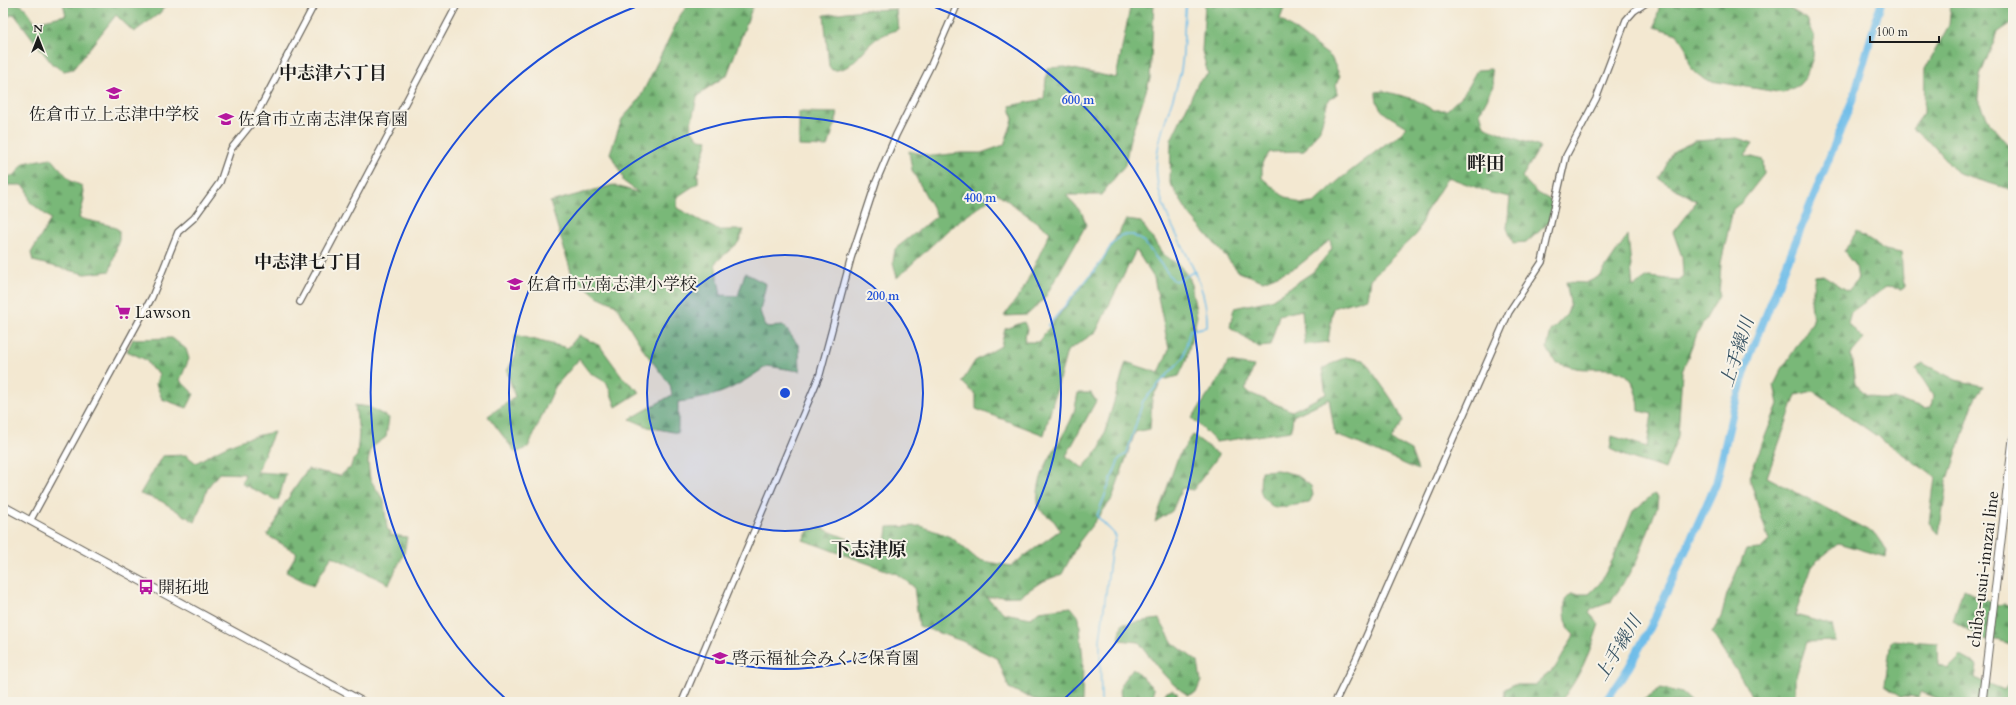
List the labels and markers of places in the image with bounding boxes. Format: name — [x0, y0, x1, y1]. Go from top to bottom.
school or university icon: 佐倉市立上志津中学校 — [105, 84, 123, 102]
place label: 佐倉市立上志津中学校 — [29, 103, 199, 126]
place label: 佐倉市立南志津保育園 — [238, 108, 408, 131]
school or university icon: 佐倉市立南志津保育園 — [217, 110, 235, 128]
place label: 佐倉市立南志津小学校 — [527, 273, 697, 296]
school or university icon: 佐倉市立南志津小学校 — [506, 275, 524, 293]
place label: Lawson — [135, 301, 191, 324]
supermarket icon: Lawson — [114, 303, 132, 321]
centre of rings — [778, 386, 792, 400]
place label: 開拓地 — [158, 576, 209, 599]
bus stop icon: 開拓地 — [137, 578, 155, 596]
place label: 啓示福祉会みくに保育園 — [732, 647, 919, 670]
school or university icon: 啓示福祉会みくに保育園 — [711, 649, 729, 667]

